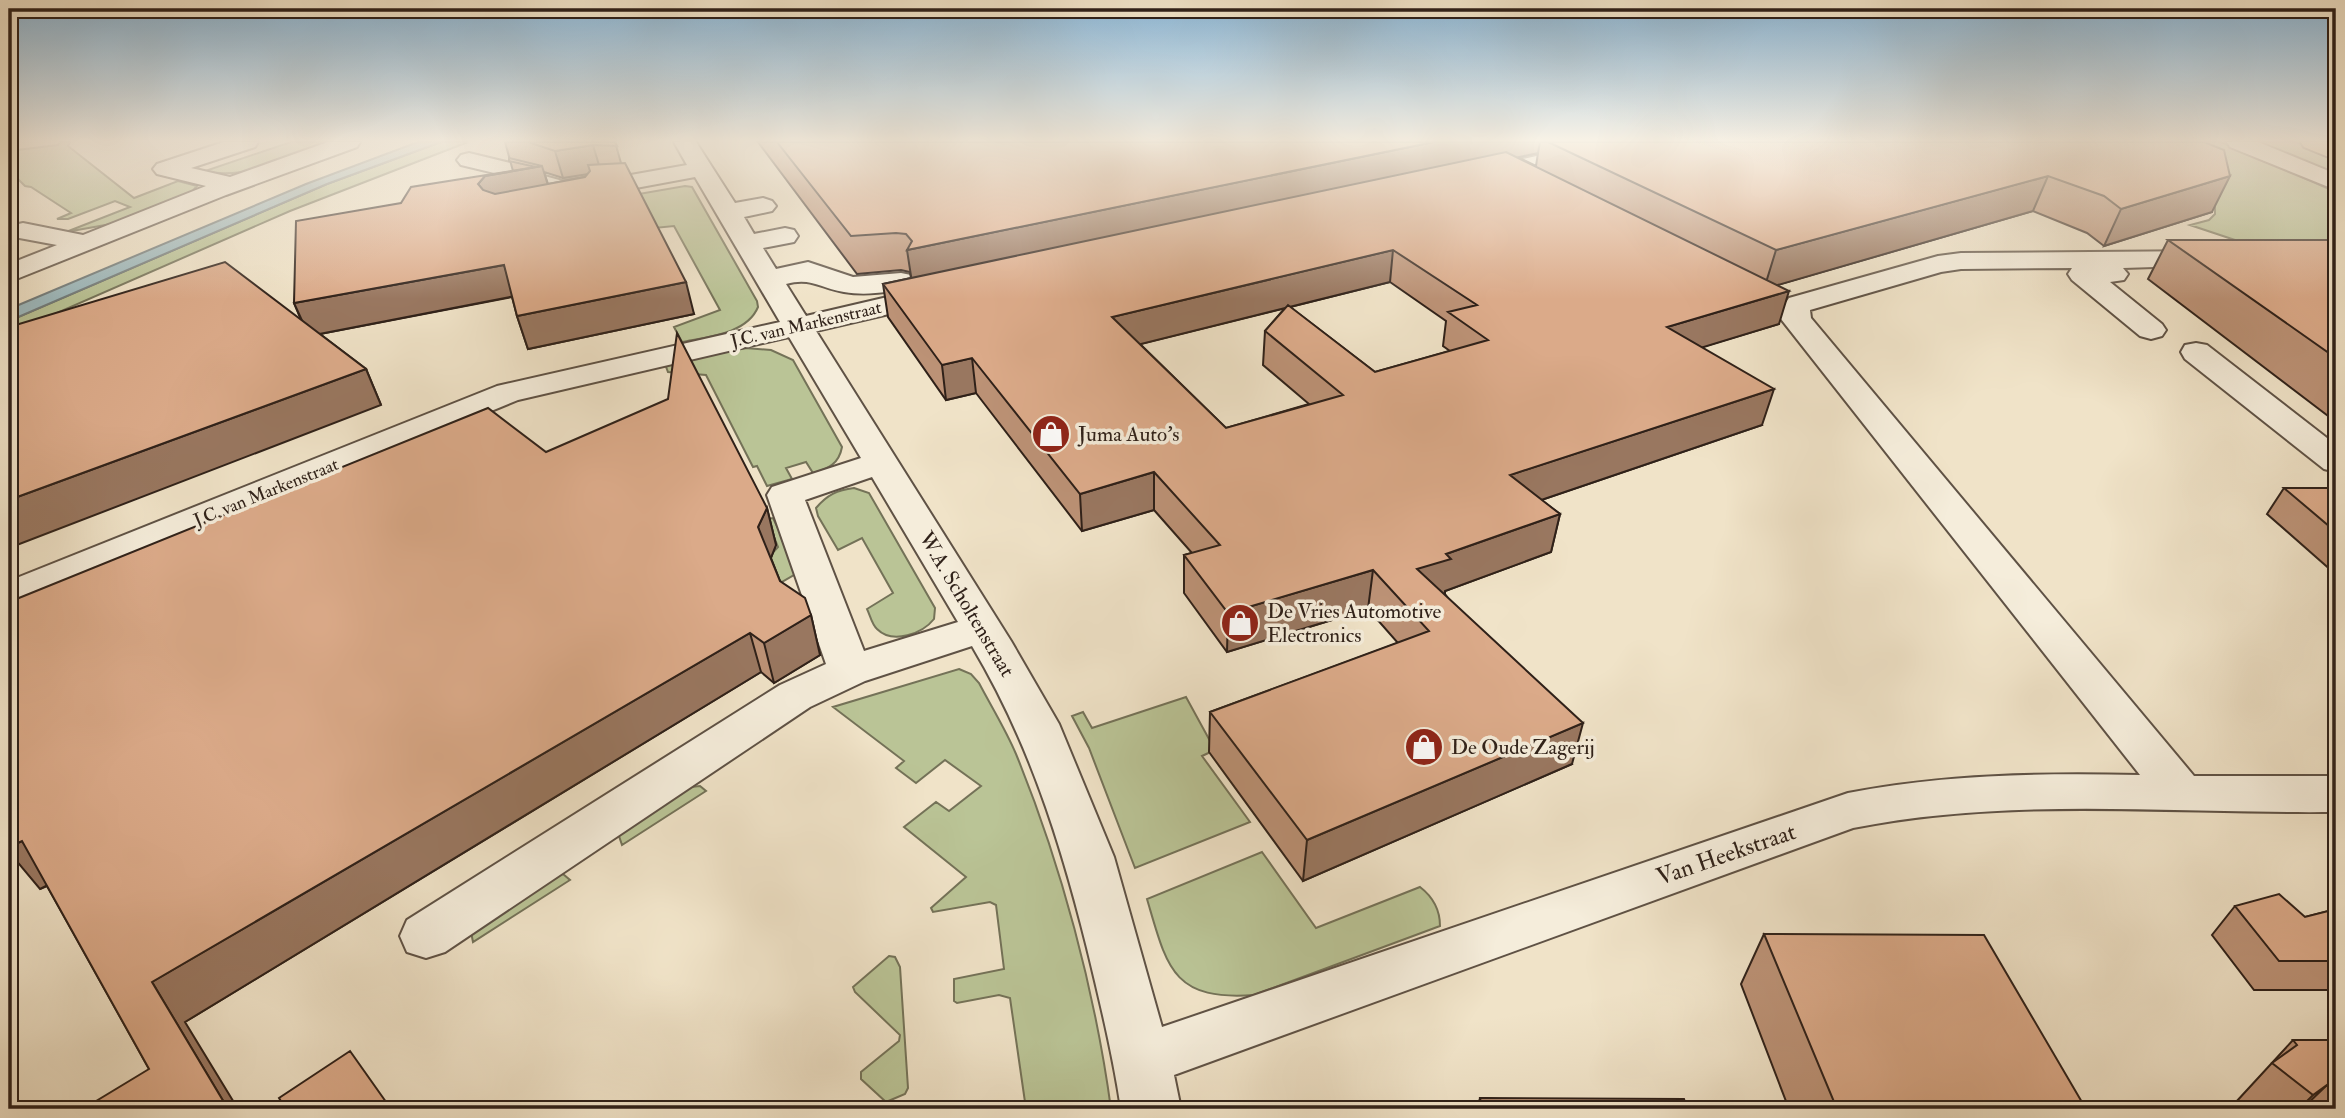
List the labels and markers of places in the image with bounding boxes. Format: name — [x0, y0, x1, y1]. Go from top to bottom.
shop icon: Juma Auto's — [1030, 413, 1072, 455]
place label: Juma Auto's — [1077, 421, 1179, 448]
place label: De Vries Automotive Electronics — [1267, 598, 1442, 649]
shop icon: De Vries Automotive Electronics — [1219, 602, 1261, 644]
shop icon: De Oude Zagerij — [1403, 726, 1445, 768]
place label: De Oude Zagerij — [1451, 734, 1595, 761]

